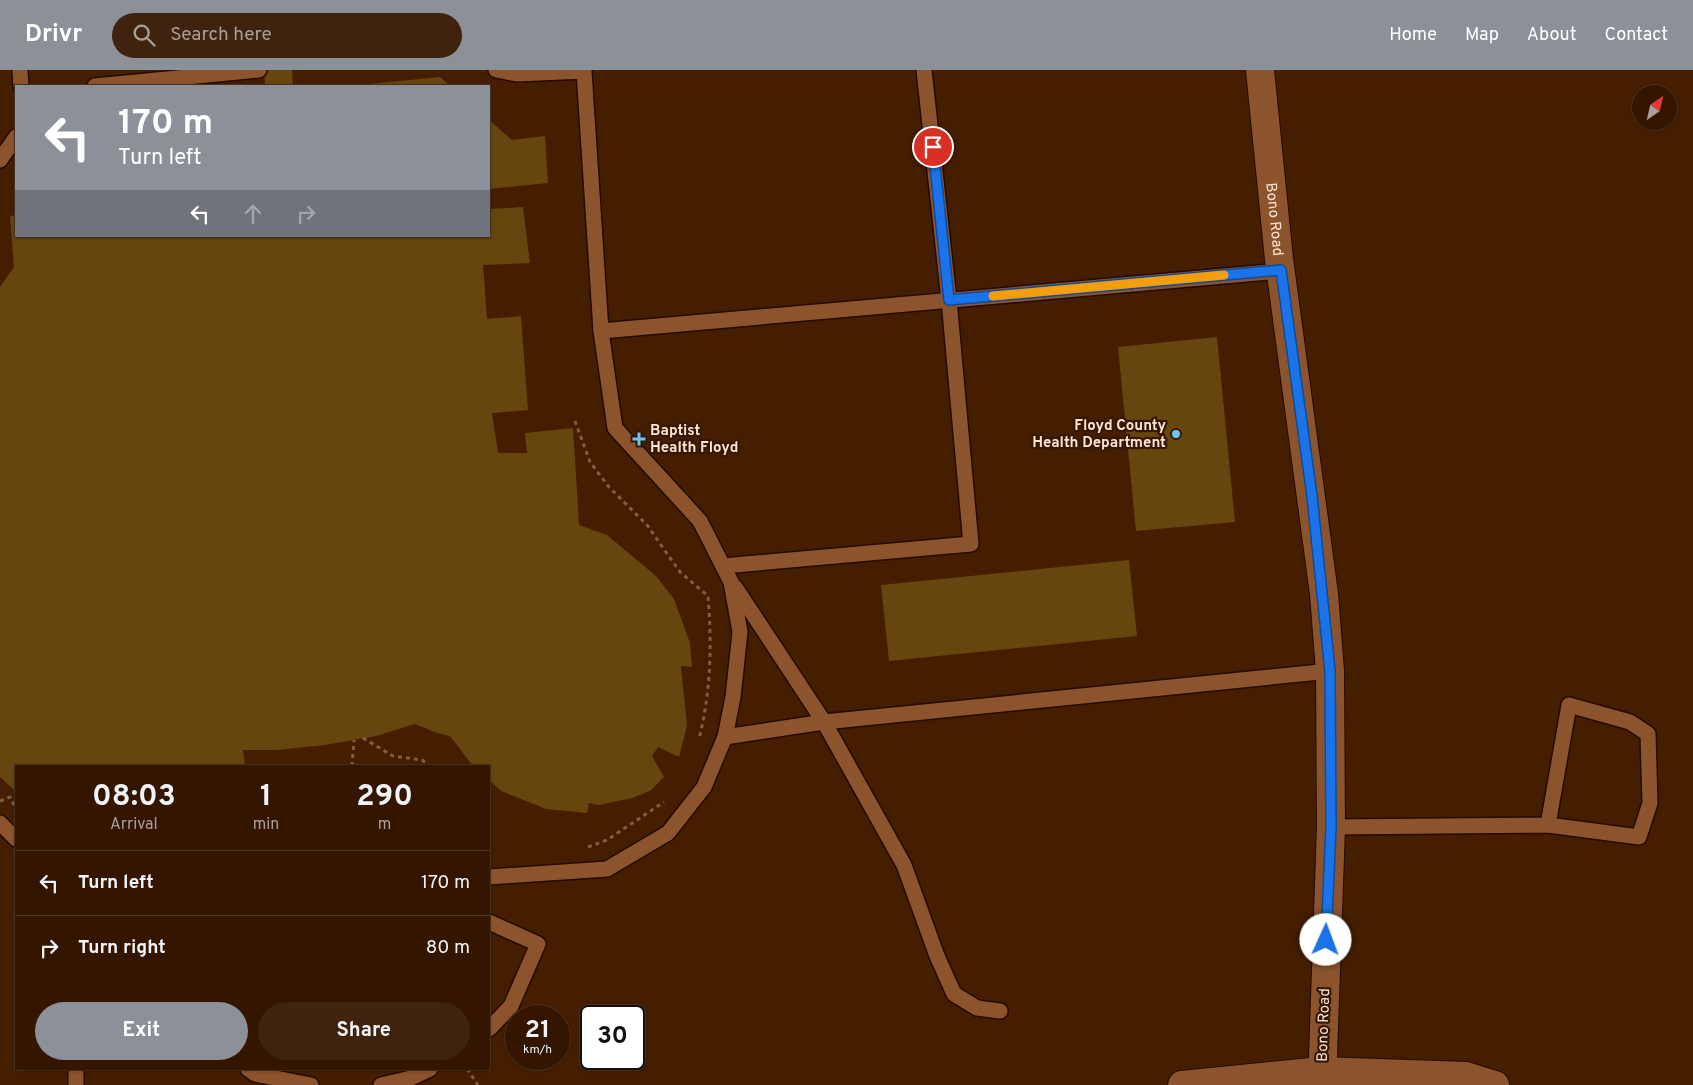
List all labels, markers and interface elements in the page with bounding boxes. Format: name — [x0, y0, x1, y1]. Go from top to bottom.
search box — [112, 13, 462, 58]
text: Drivr — [25, 20, 82, 50]
icon: search — [130, 21, 158, 49]
text: Search here — [170, 23, 272, 47]
text: Home — [1389, 24, 1437, 47]
text: Map — [1465, 24, 1499, 47]
text: About — [1527, 24, 1576, 47]
text: Contact — [1604, 24, 1668, 47]
north arrow — [1632, 85, 1678, 130]
map controls — [1632, 85, 1677, 130]
text: 170 m — [118, 102, 213, 146]
icon: left — [35, 105, 100, 170]
pin — [912, 126, 954, 168]
icon: arrive — [919, 133, 947, 161]
text: Turn left — [118, 145, 201, 172]
street label: Bono Road — [1260, 182, 1287, 257]
icon: left — [186, 200, 214, 228]
icon: ahead — [239, 200, 267, 228]
icon: right — [292, 200, 320, 228]
place label: Floyd County Health Department — [1032, 417, 1166, 453]
place label: Baptist Health Floyd — [650, 422, 738, 458]
marker: Floyd County Health Department — [1170, 428, 1182, 440]
marker: Baptist Health Floyd — [632, 432, 646, 446]
text: 08:03 — [92, 779, 176, 816]
text: 1 — [260, 779, 272, 816]
text: 290 — [356, 779, 413, 816]
text: Arrival — [110, 815, 158, 835]
text: min — [253, 815, 279, 835]
text: m — [378, 815, 391, 835]
icon: left — [35, 869, 63, 897]
text: Turn left — [78, 871, 154, 895]
text: 170 m — [421, 871, 470, 895]
position arrow — [1299, 913, 1351, 965]
icon: right — [35, 934, 63, 962]
text: Turn right — [78, 936, 166, 960]
text: 80 m — [426, 936, 470, 960]
street label: Bono Road — [1314, 988, 1335, 1062]
button: Exit — [35, 1002, 248, 1060]
button: Share — [258, 1002, 470, 1060]
speed limit sign: 30 — [580, 1005, 645, 1070]
text: 21 — [525, 1015, 550, 1047]
text: km/h — [523, 1042, 552, 1058]

